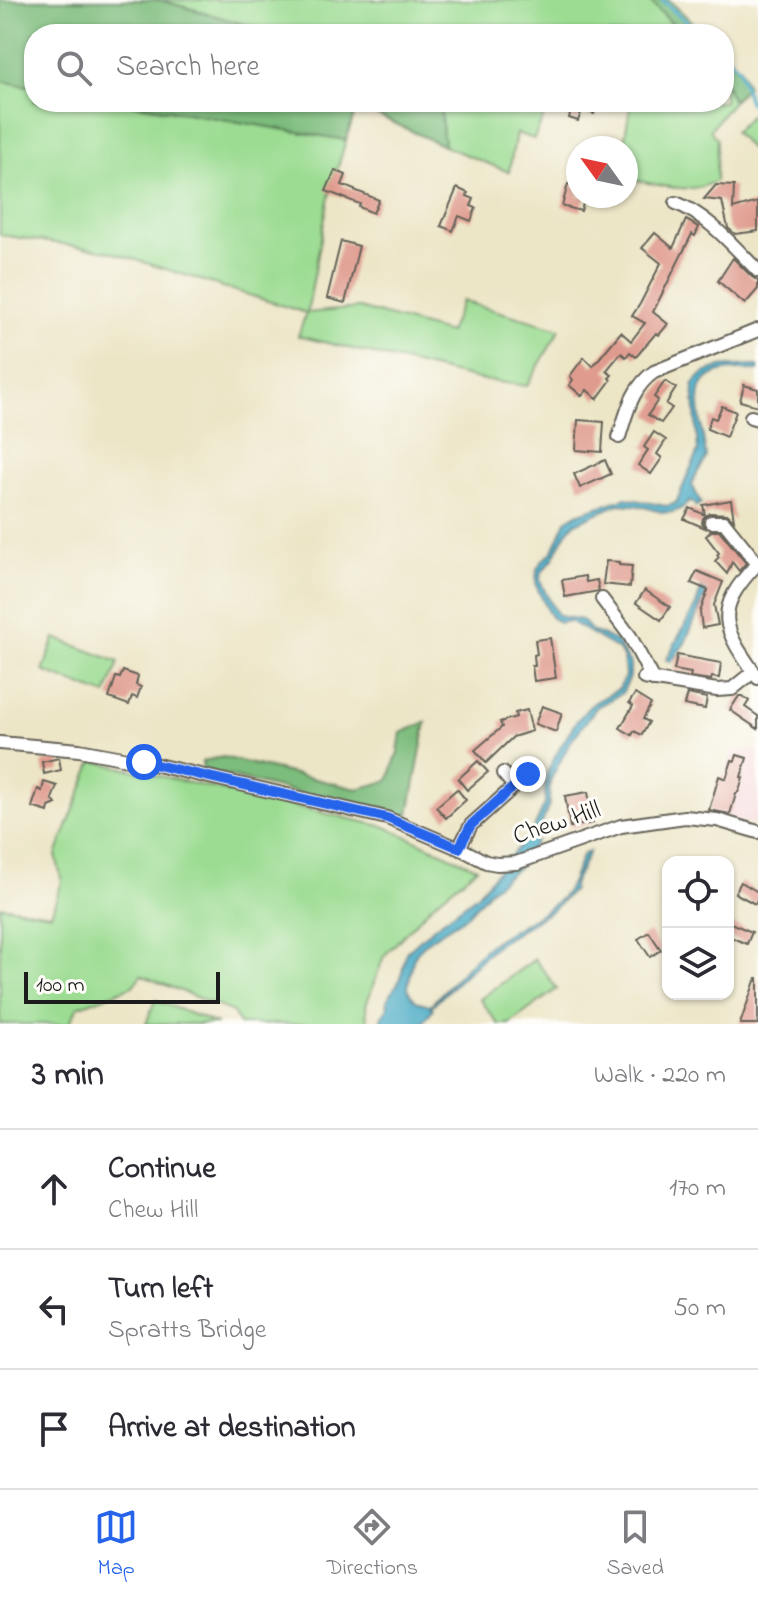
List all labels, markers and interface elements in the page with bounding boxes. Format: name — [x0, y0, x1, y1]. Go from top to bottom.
search box — [24, 24, 734, 112]
icon: search — [52, 46, 96, 90]
text: Search here — [116, 46, 260, 90]
north arrow — [566, 136, 638, 208]
route start — [126, 744, 162, 780]
route end — [510, 756, 546, 792]
street label: Chew Hill — [508, 792, 606, 856]
map controls — [662, 856, 734, 1000]
button: locate — [662, 856, 734, 928]
button: layers — [662, 928, 734, 1000]
scale bar — [24, 968, 220, 1004]
text: 100 m — [36, 970, 85, 1002]
text: 3 min — [32, 1051, 104, 1101]
text: Walk · 220 m — [594, 1057, 726, 1095]
text: Continue — [108, 1148, 216, 1192]
icon: ahead — [32, 1167, 76, 1211]
text: 170 m — [669, 1170, 726, 1208]
text: Chew Hill — [108, 1192, 198, 1230]
text: Turn left — [108, 1268, 213, 1312]
icon: left — [32, 1287, 76, 1331]
text: 50 m — [673, 1290, 726, 1328]
text: Spratts Bridge — [108, 1312, 266, 1350]
icon: arrive — [32, 1407, 76, 1451]
text: Arrive at destination — [108, 1407, 356, 1451]
tab: Map — [94, 1505, 138, 1585]
tab: Directions — [327, 1505, 418, 1585]
tab: Saved — [606, 1505, 664, 1585]

